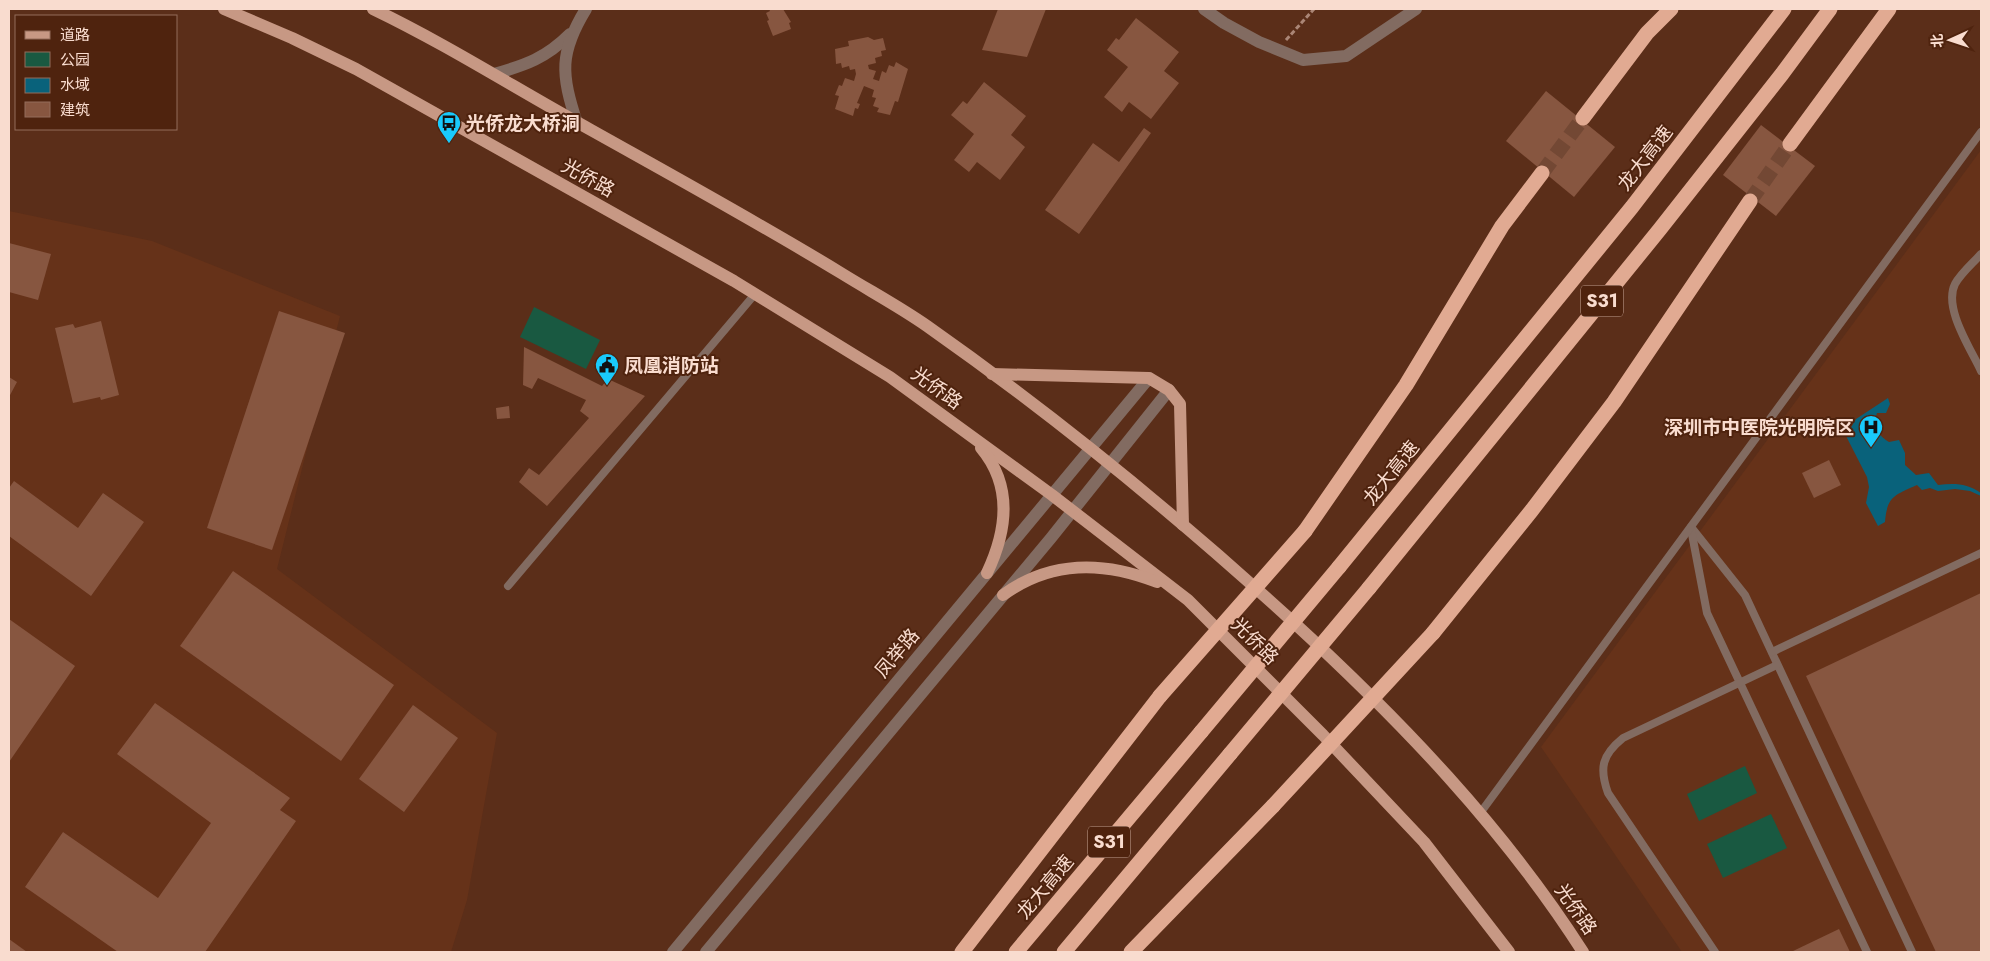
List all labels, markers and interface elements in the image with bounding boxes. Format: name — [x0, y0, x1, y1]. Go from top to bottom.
legend — [15, 15, 178, 130]
north arrow — [1925, 15, 1975, 65]
text: 道路 — [60, 24, 90, 46]
text: 北 — [1927, 33, 1947, 48]
text: 公园 — [60, 49, 90, 71]
text: 水域 — [60, 74, 90, 96]
text: 建筑 — [60, 99, 90, 121]
bus stop icon: 光侨龙大桥洞 — [436, 110, 462, 144]
place label: 光侨龙大桥洞 — [466, 110, 580, 137]
street label: 龙大高速 — [1611, 120, 1679, 196]
street label: 光侨路 — [557, 152, 619, 204]
road number: S31 — [1581, 286, 1623, 316]
public building icon: 凤凰消防站 — [594, 352, 620, 386]
place label: 凤凰消防站 — [624, 352, 719, 379]
street label: 光侨路 — [906, 360, 968, 416]
place label: 深圳市中医院光明院区 — [1664, 414, 1854, 441]
hospital icon: 深圳市中医院光明院区 — [1858, 414, 1884, 448]
street label: 龙大高速 — [1357, 435, 1425, 511]
street label: 光侨路 — [1225, 611, 1285, 671]
street label: 凤举路 — [868, 622, 926, 684]
road number: S31 — [1088, 826, 1130, 858]
street label: 龙大高速 — [1010, 849, 1080, 925]
street label: 光侨路 — [1549, 878, 1603, 940]

